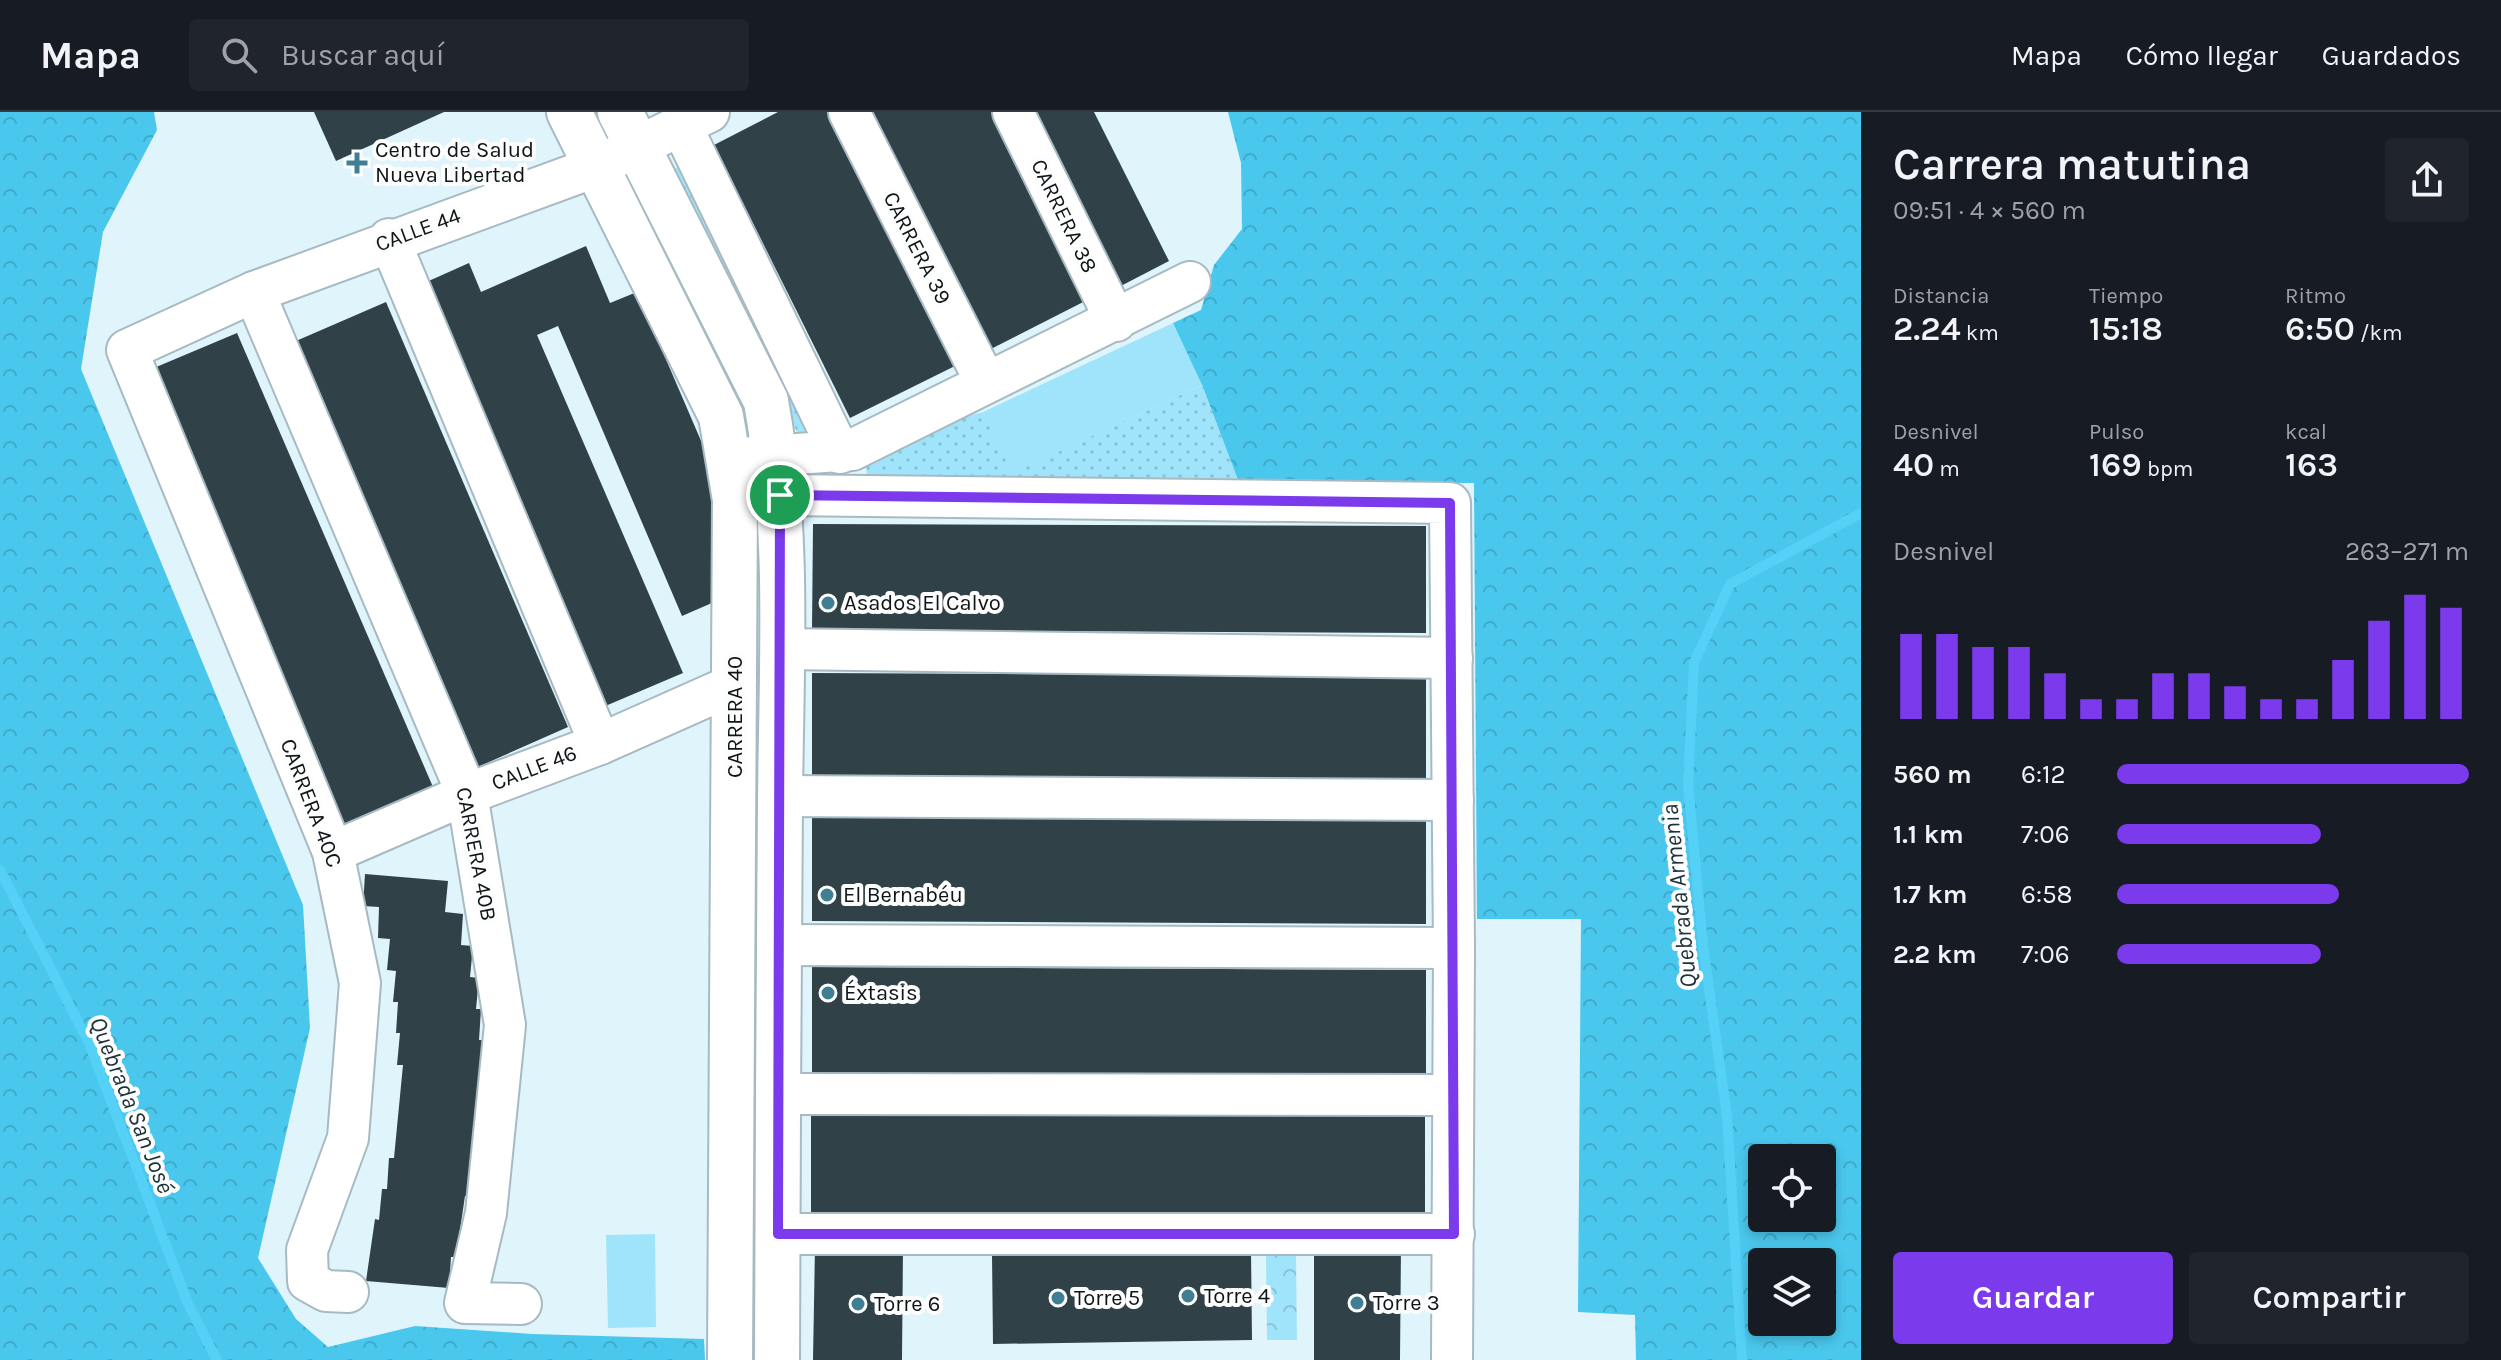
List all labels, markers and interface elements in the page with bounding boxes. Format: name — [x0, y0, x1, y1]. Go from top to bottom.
search box — [189, 19, 749, 91]
text: Mapa — [40, 33, 141, 78]
icon: search — [217, 33, 261, 77]
text: Buscar aquí — [281, 37, 445, 73]
text: Mapa — [2011, 39, 2082, 72]
text: Cómo llegar — [2126, 39, 2278, 72]
text: Guardados — [2322, 39, 2461, 72]
place label: Centro de Salud Nueva Libertad — [375, 137, 534, 188]
button: share — [2385, 138, 2469, 222]
text: Carrera matutina — [1893, 139, 2251, 190]
marker: Centro de Salud Nueva Libertad — [346, 152, 368, 174]
street label: CARRERA 38 — [1025, 155, 1103, 277]
street label: CARRERA 39 — [878, 188, 956, 308]
text: 09:51 · 4 × 560 m — [1893, 195, 2086, 226]
street label: CALLE 44 — [372, 203, 464, 257]
text: Distancia — [1893, 283, 1989, 309]
text: Tiempo — [2089, 283, 2163, 309]
text: Ritmo — [2285, 283, 2346, 309]
text: 2.24 — [1893, 309, 1961, 349]
text: 15:18 — [2089, 309, 2163, 349]
text: 6:50 — [2285, 309, 2355, 349]
text: km — [1961, 320, 1999, 346]
text: /km — [2355, 320, 2403, 346]
text: Desnivel — [1893, 419, 1979, 445]
text: Pulso — [2089, 419, 2144, 445]
text: kcal — [2285, 419, 2327, 445]
text: 40 — [1893, 445, 1934, 485]
text: 169 — [2089, 445, 2142, 485]
text: 163 — [2285, 445, 2338, 485]
text: m — [1934, 456, 1960, 482]
text: bpm — [2142, 456, 2193, 482]
pin — [746, 461, 814, 529]
icon: arrive — [758, 473, 802, 517]
text: Desnivel — [1893, 536, 1994, 567]
text: 263–271 m — [2345, 536, 2469, 567]
place label: Asados El Calvo — [844, 590, 1001, 616]
marker: Asados El Calvo — [819, 594, 837, 612]
street label: CARRERA 40 — [722, 656, 748, 778]
street label: CARRERA 40C — [275, 735, 347, 871]
street label: CALLE 46 — [488, 740, 580, 796]
text: 560 m — [1893, 759, 1972, 790]
text: 6:12 — [2021, 759, 2066, 790]
street label: CARRERA 40B — [450, 785, 502, 923]
water label: Quebrada Armenia — [1655, 803, 1703, 989]
text: 1.1 km — [1893, 819, 1964, 850]
text: 7:06 — [2021, 819, 2070, 850]
text: 1.7 km — [1893, 879, 1967, 910]
text: 6:58 — [2021, 879, 2073, 910]
place label: El Bernabéu — [843, 882, 963, 908]
marker: El Bernabéu — [818, 886, 836, 904]
text: 2.2 km — [1893, 939, 1977, 970]
text: 7:06 — [2021, 939, 2070, 970]
place label: Éxtasis — [844, 979, 918, 1006]
marker: Éxtasis — [819, 984, 837, 1002]
water label: Quebrada San José — [84, 1013, 180, 1197]
map controls — [1748, 1144, 1836, 1336]
button: locate — [1748, 1144, 1836, 1232]
button: layers — [1748, 1248, 1836, 1336]
button: Guardar — [1893, 1252, 2173, 1344]
button: Compartir — [2189, 1252, 2469, 1344]
place label: Torre 4 — [1204, 1283, 1270, 1309]
place label: Torre 5 — [1074, 1285, 1140, 1311]
marker: Torre 4 — [1179, 1287, 1197, 1305]
marker: Torre 5 — [1049, 1289, 1067, 1307]
place label: Torre 3 — [1373, 1290, 1440, 1316]
place label: Torre 6 — [874, 1291, 940, 1317]
marker: Torre 3 — [1348, 1294, 1366, 1312]
marker: Torre 6 — [849, 1295, 867, 1313]

